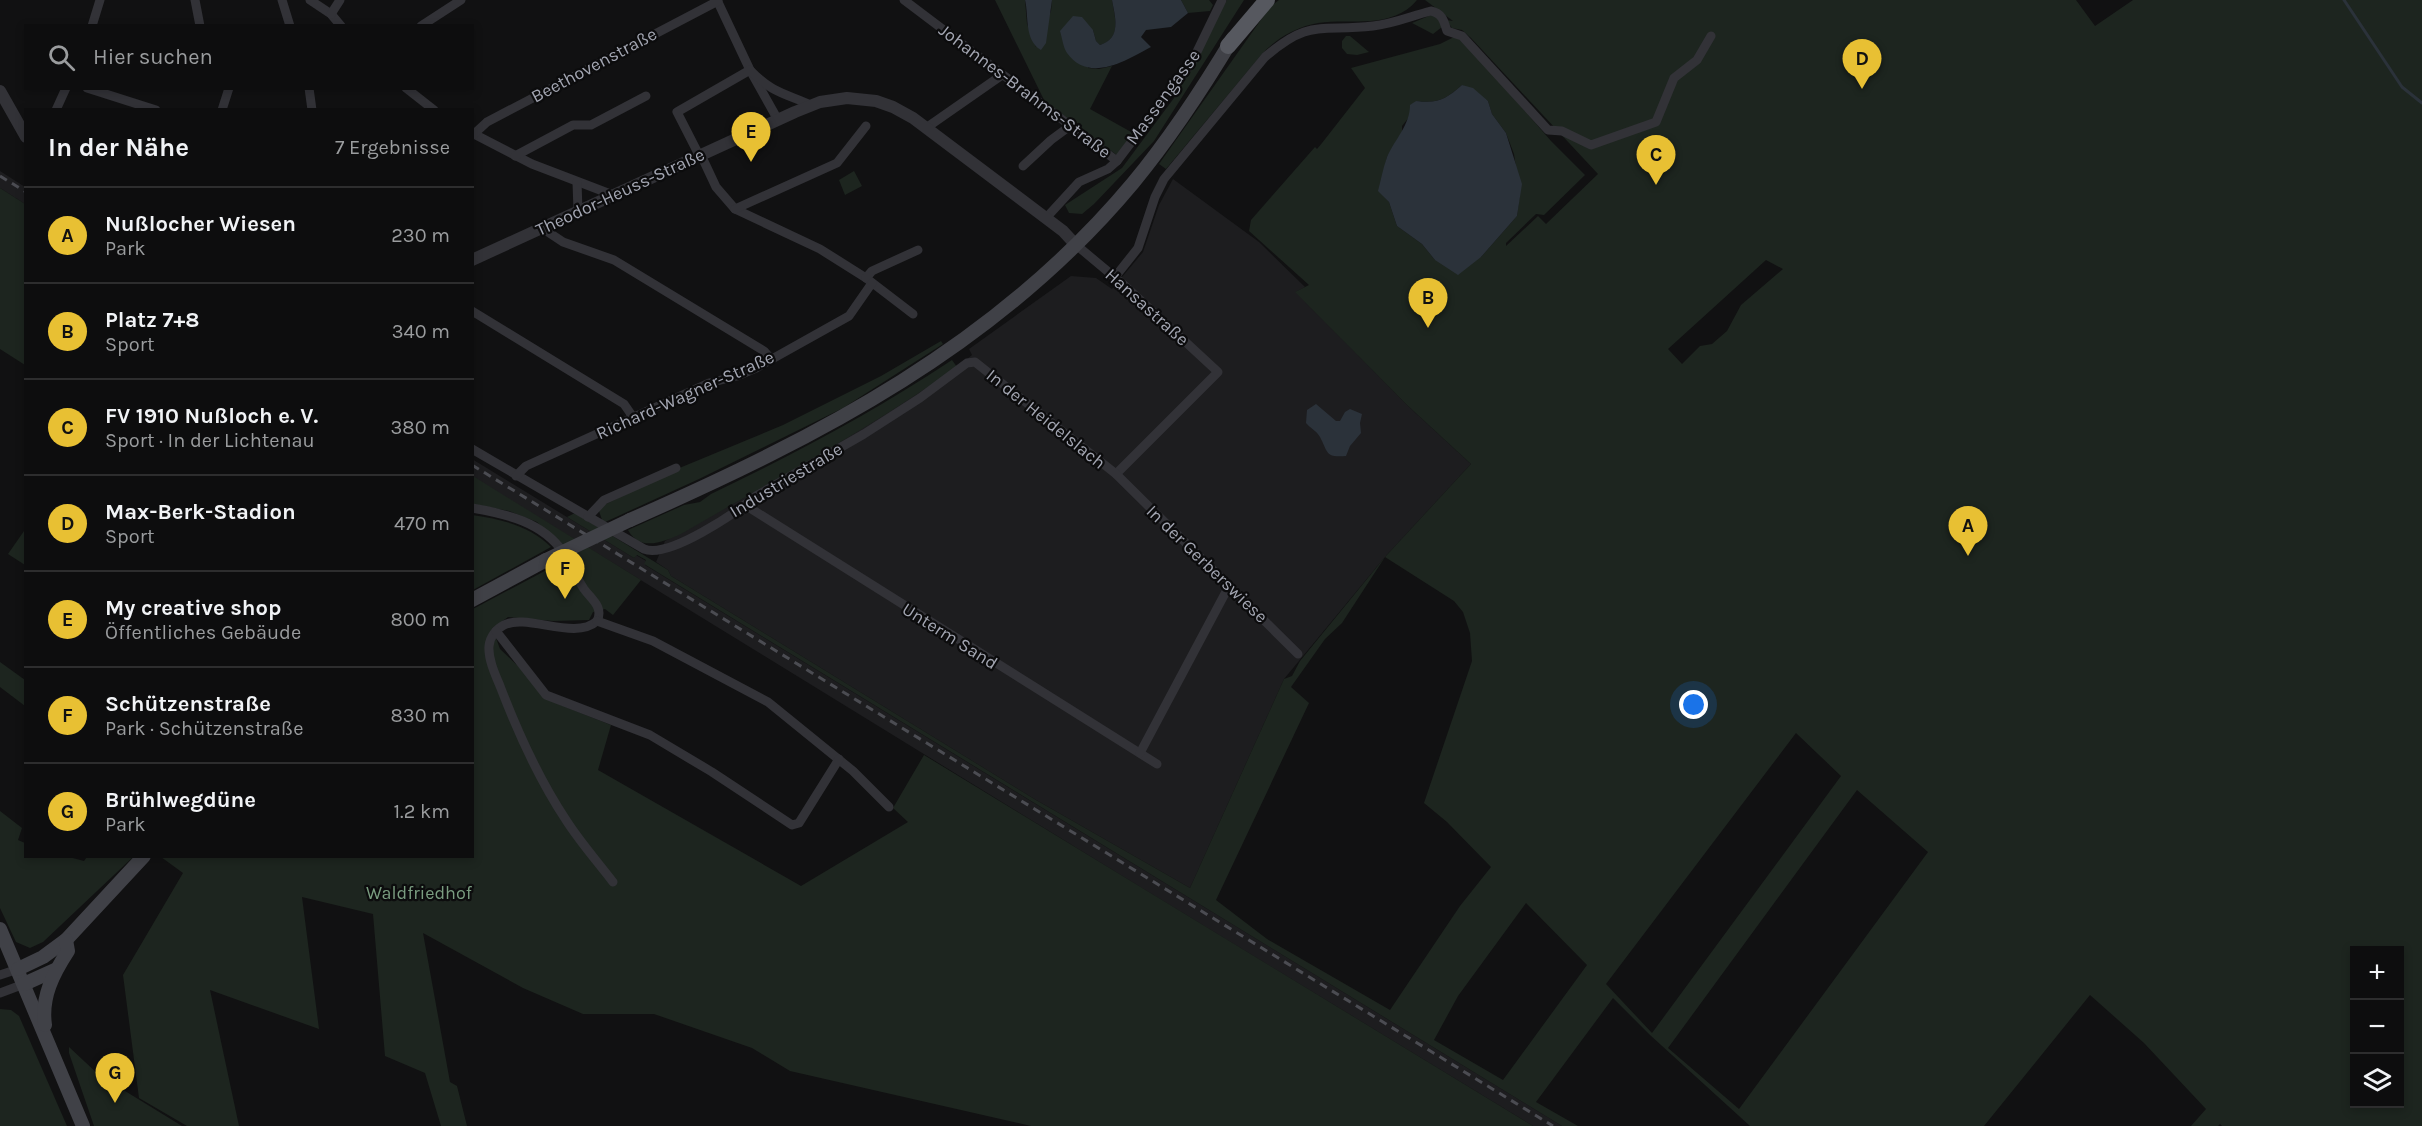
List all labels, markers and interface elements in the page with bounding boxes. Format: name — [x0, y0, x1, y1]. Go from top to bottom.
street label: Johannes-Brahms-Straße — [935, 19, 1115, 163]
street label: Beethovenstraße — [527, 23, 661, 107]
search box — [24, 24, 474, 90]
pin: D — [1842, 40, 1882, 89]
icon: search — [45, 41, 78, 74]
text: Hier suchen — [93, 44, 213, 70]
street label: Massengasse — [1121, 45, 1205, 149]
pin: E — [732, 112, 771, 162]
text: In der Nähe — [48, 132, 189, 163]
text: 7 Ergebnisse — [335, 136, 450, 159]
pin: C — [1636, 136, 1676, 185]
street label: Theodor-Heuss-Straße — [532, 143, 708, 241]
text: Nußlocher Wiesen — [105, 211, 296, 237]
text: A — [61, 224, 74, 247]
text: 230 m — [391, 224, 450, 247]
text: Park — [105, 237, 146, 260]
street label: Hansastraße — [1101, 264, 1193, 350]
pin: B — [1408, 278, 1448, 328]
text: Platz 7+8 — [105, 307, 199, 333]
text: B — [61, 320, 74, 343]
text: 340 m — [392, 320, 450, 343]
text: Sport — [105, 333, 154, 356]
street label: Richard-Wagner-Straße — [593, 346, 777, 444]
street label: In der Heidelslach — [982, 364, 1110, 474]
text: FV 1910 Nußloch e. V. — [105, 403, 318, 429]
text: C — [61, 416, 74, 439]
text: 380 m — [391, 416, 450, 439]
text: Sport · In der Lichtenau — [105, 429, 315, 452]
street label: Industriestraße — [726, 438, 846, 522]
text: Max-Berk-Stadion — [105, 499, 296, 525]
street label: In der Gerberswiese — [1142, 500, 1272, 628]
pin: A — [1948, 506, 1988, 556]
text: D — [61, 512, 74, 535]
text: 470 m — [394, 512, 450, 535]
text: Sport — [105, 525, 154, 548]
pin: F — [546, 550, 584, 599]
text: My creative shop — [105, 595, 281, 621]
street label: Unterm Sand — [898, 598, 1002, 674]
text: E — [62, 608, 73, 631]
text: 800 m — [391, 608, 450, 631]
text: Öffentliches Gebäude — [105, 621, 301, 644]
your location — [1679, 690, 1708, 719]
text: Schützenstraße — [105, 691, 271, 717]
text: F — [62, 704, 73, 727]
text: 830 m — [391, 704, 450, 727]
text: Park · Schützenstraße — [105, 717, 303, 740]
text: Brühlwegdüne — [105, 787, 256, 813]
text: G — [61, 800, 74, 823]
text: 1.2 km — [394, 800, 450, 823]
text: Park — [105, 813, 146, 836]
park label: Waldfriedhof — [366, 882, 473, 904]
map controls — [2350, 946, 2404, 1108]
button: + — [2350, 946, 2404, 1000]
button: − — [2350, 1000, 2404, 1054]
pin: G — [96, 1054, 134, 1103]
button: layers — [2350, 1054, 2404, 1108]

